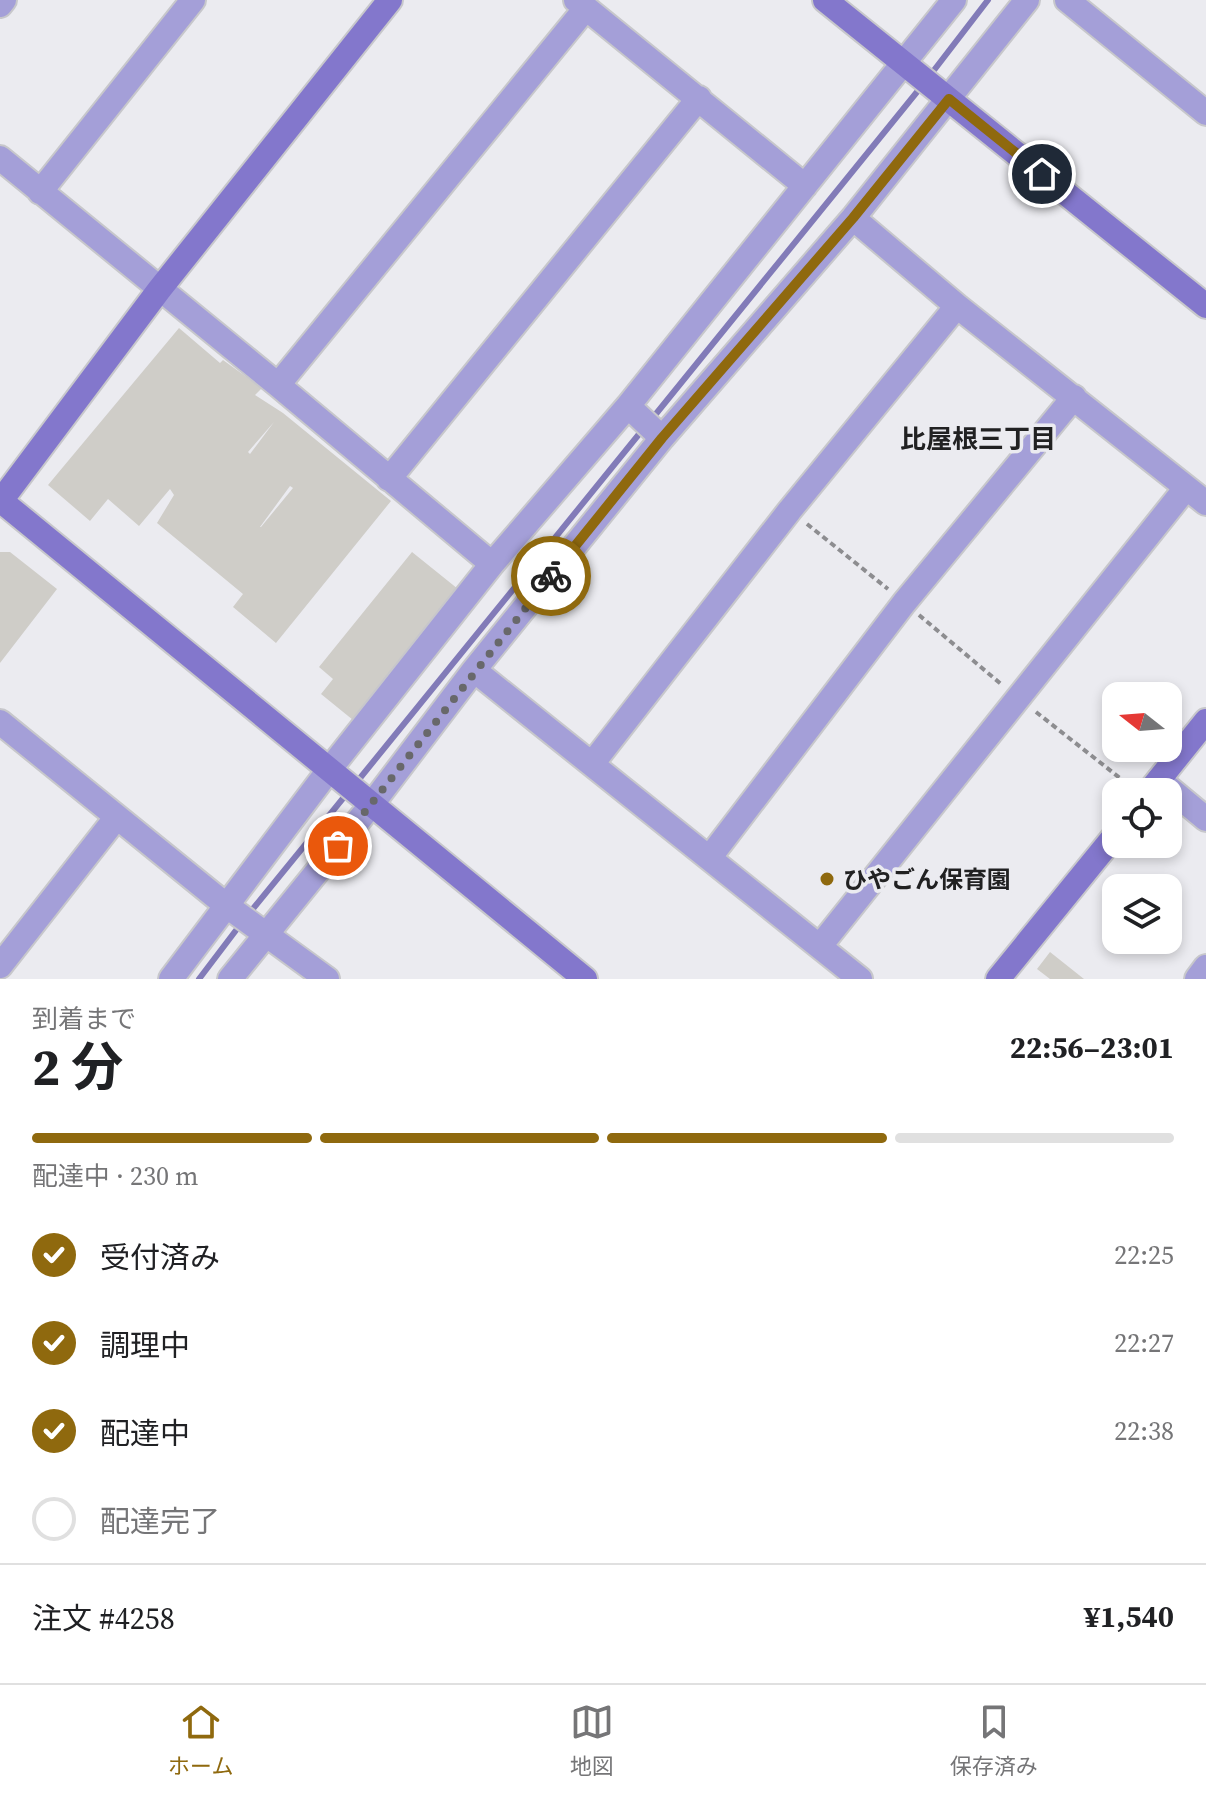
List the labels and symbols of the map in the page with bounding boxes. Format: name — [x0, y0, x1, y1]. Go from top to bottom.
pin — [1008, 140, 1076, 208]
district label: 比屋根三丁目 — [900, 421, 1056, 457]
courier — [511, 536, 591, 616]
north arrow — [1102, 682, 1182, 762]
pin — [304, 812, 372, 880]
place label: ひやごん保育園 — [843, 863, 1011, 896]
marker: ひやごん保育園 — [818, 870, 836, 888]

